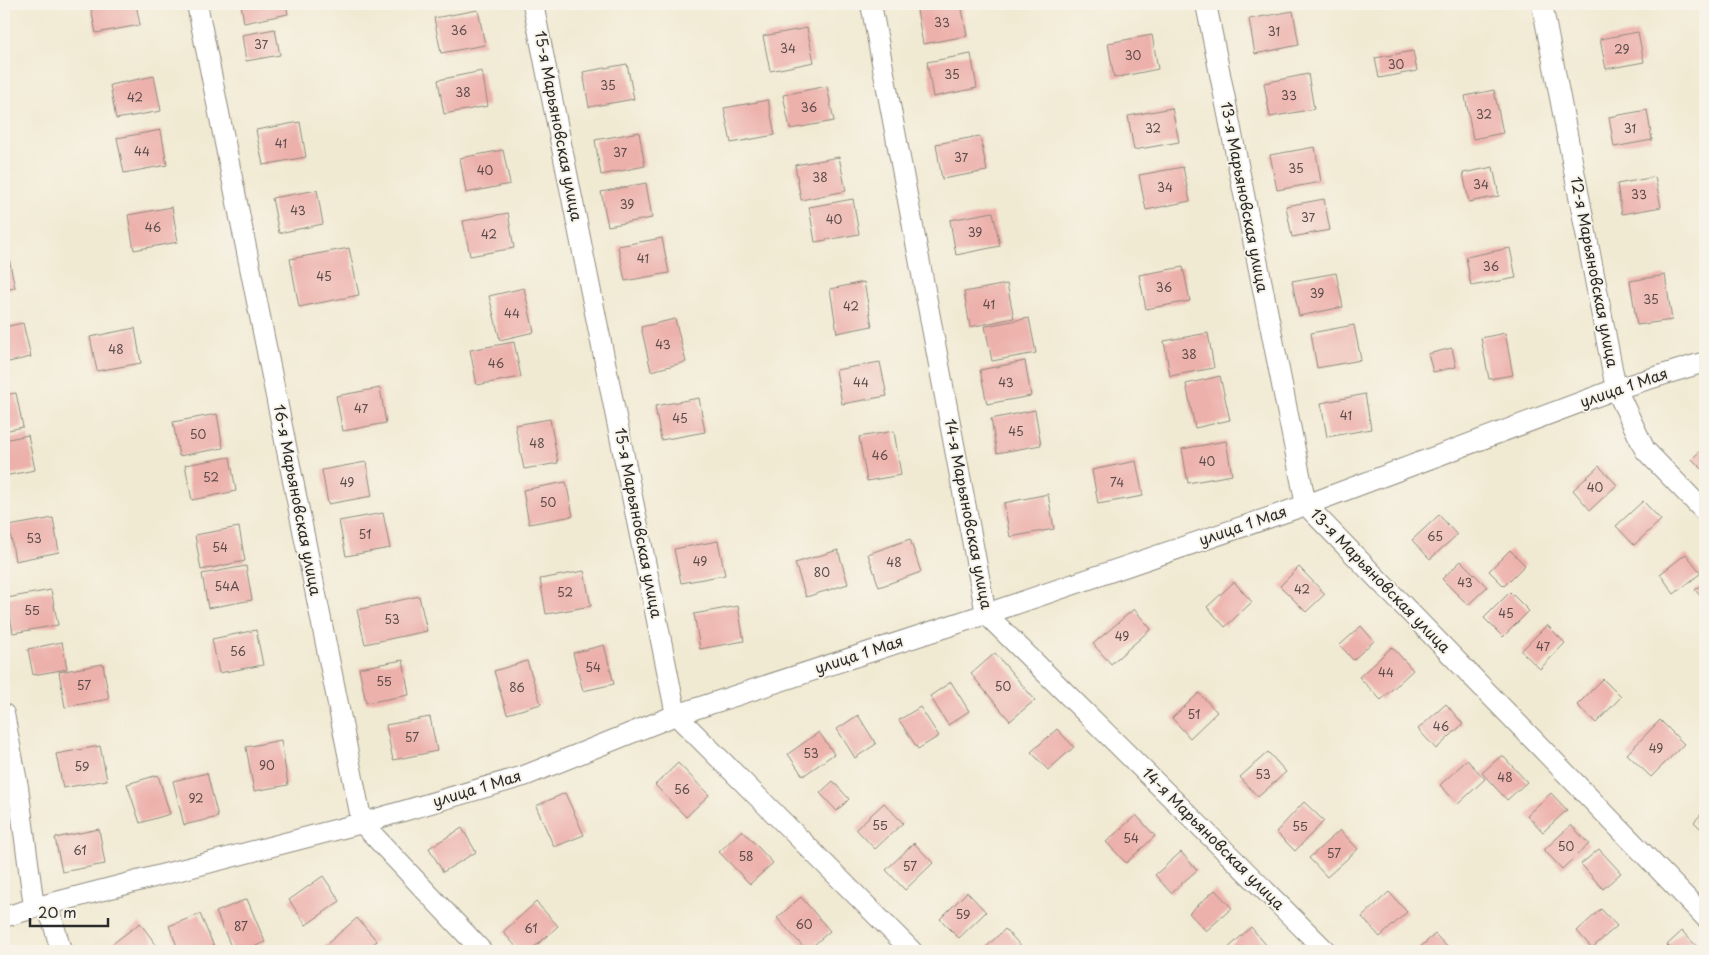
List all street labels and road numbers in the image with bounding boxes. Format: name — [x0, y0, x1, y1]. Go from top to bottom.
street label: 15-я Марьяновская улица — [530, 29, 589, 223]
street label: 13-я Марьяновская улица — [1216, 99, 1275, 295]
street label: 12-я Марьяновская улица — [1566, 174, 1625, 370]
street label: улица 1 Мая — [1576, 361, 1671, 412]
street label: 16-я Марьяновская улица — [269, 402, 328, 598]
street label: 14-я Марьяновская улица — [940, 416, 999, 612]
street label: 15-я Марьяновская улица — [610, 426, 669, 620]
street label: улица 1 Мая — [1195, 499, 1290, 550]
street label: 13-я Марьяновская улица — [1306, 502, 1457, 658]
street label: улица 1 Мая — [811, 628, 906, 679]
street label: 14-я Марьяновская улица — [1137, 761, 1291, 915]
street label: улица 1 Мая — [429, 763, 524, 812]

